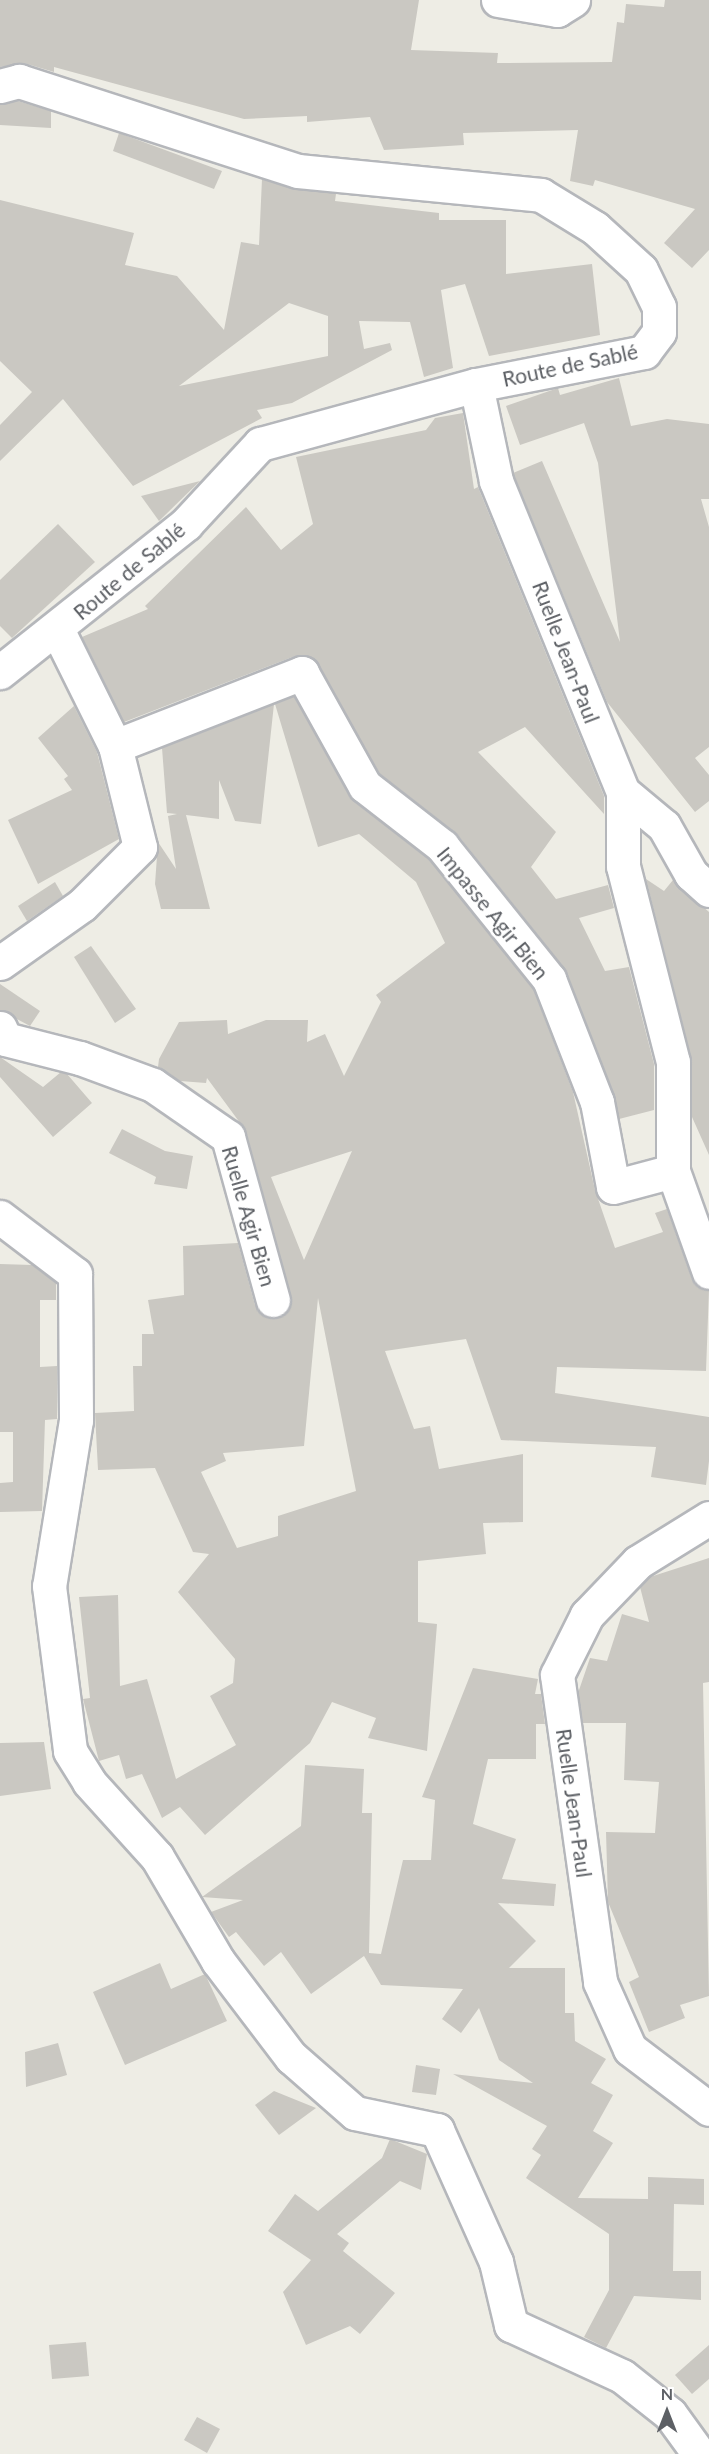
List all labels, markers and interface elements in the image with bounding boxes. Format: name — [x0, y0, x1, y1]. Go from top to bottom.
street label: Route de Sablé — [500, 338, 640, 392]
street label: Route de Sablé — [68, 517, 190, 625]
street label: Ruelle Jean-Paul — [527, 577, 605, 727]
street label: Impasse Agir Bien — [432, 841, 554, 985]
street label: Ruelle Agir Bien — [217, 1142, 281, 1290]
street label: Ruelle Jean-Paul — [551, 1727, 597, 1879]
north arrow — [637, 2382, 697, 2442]
text: N — [661, 2384, 673, 2403]

